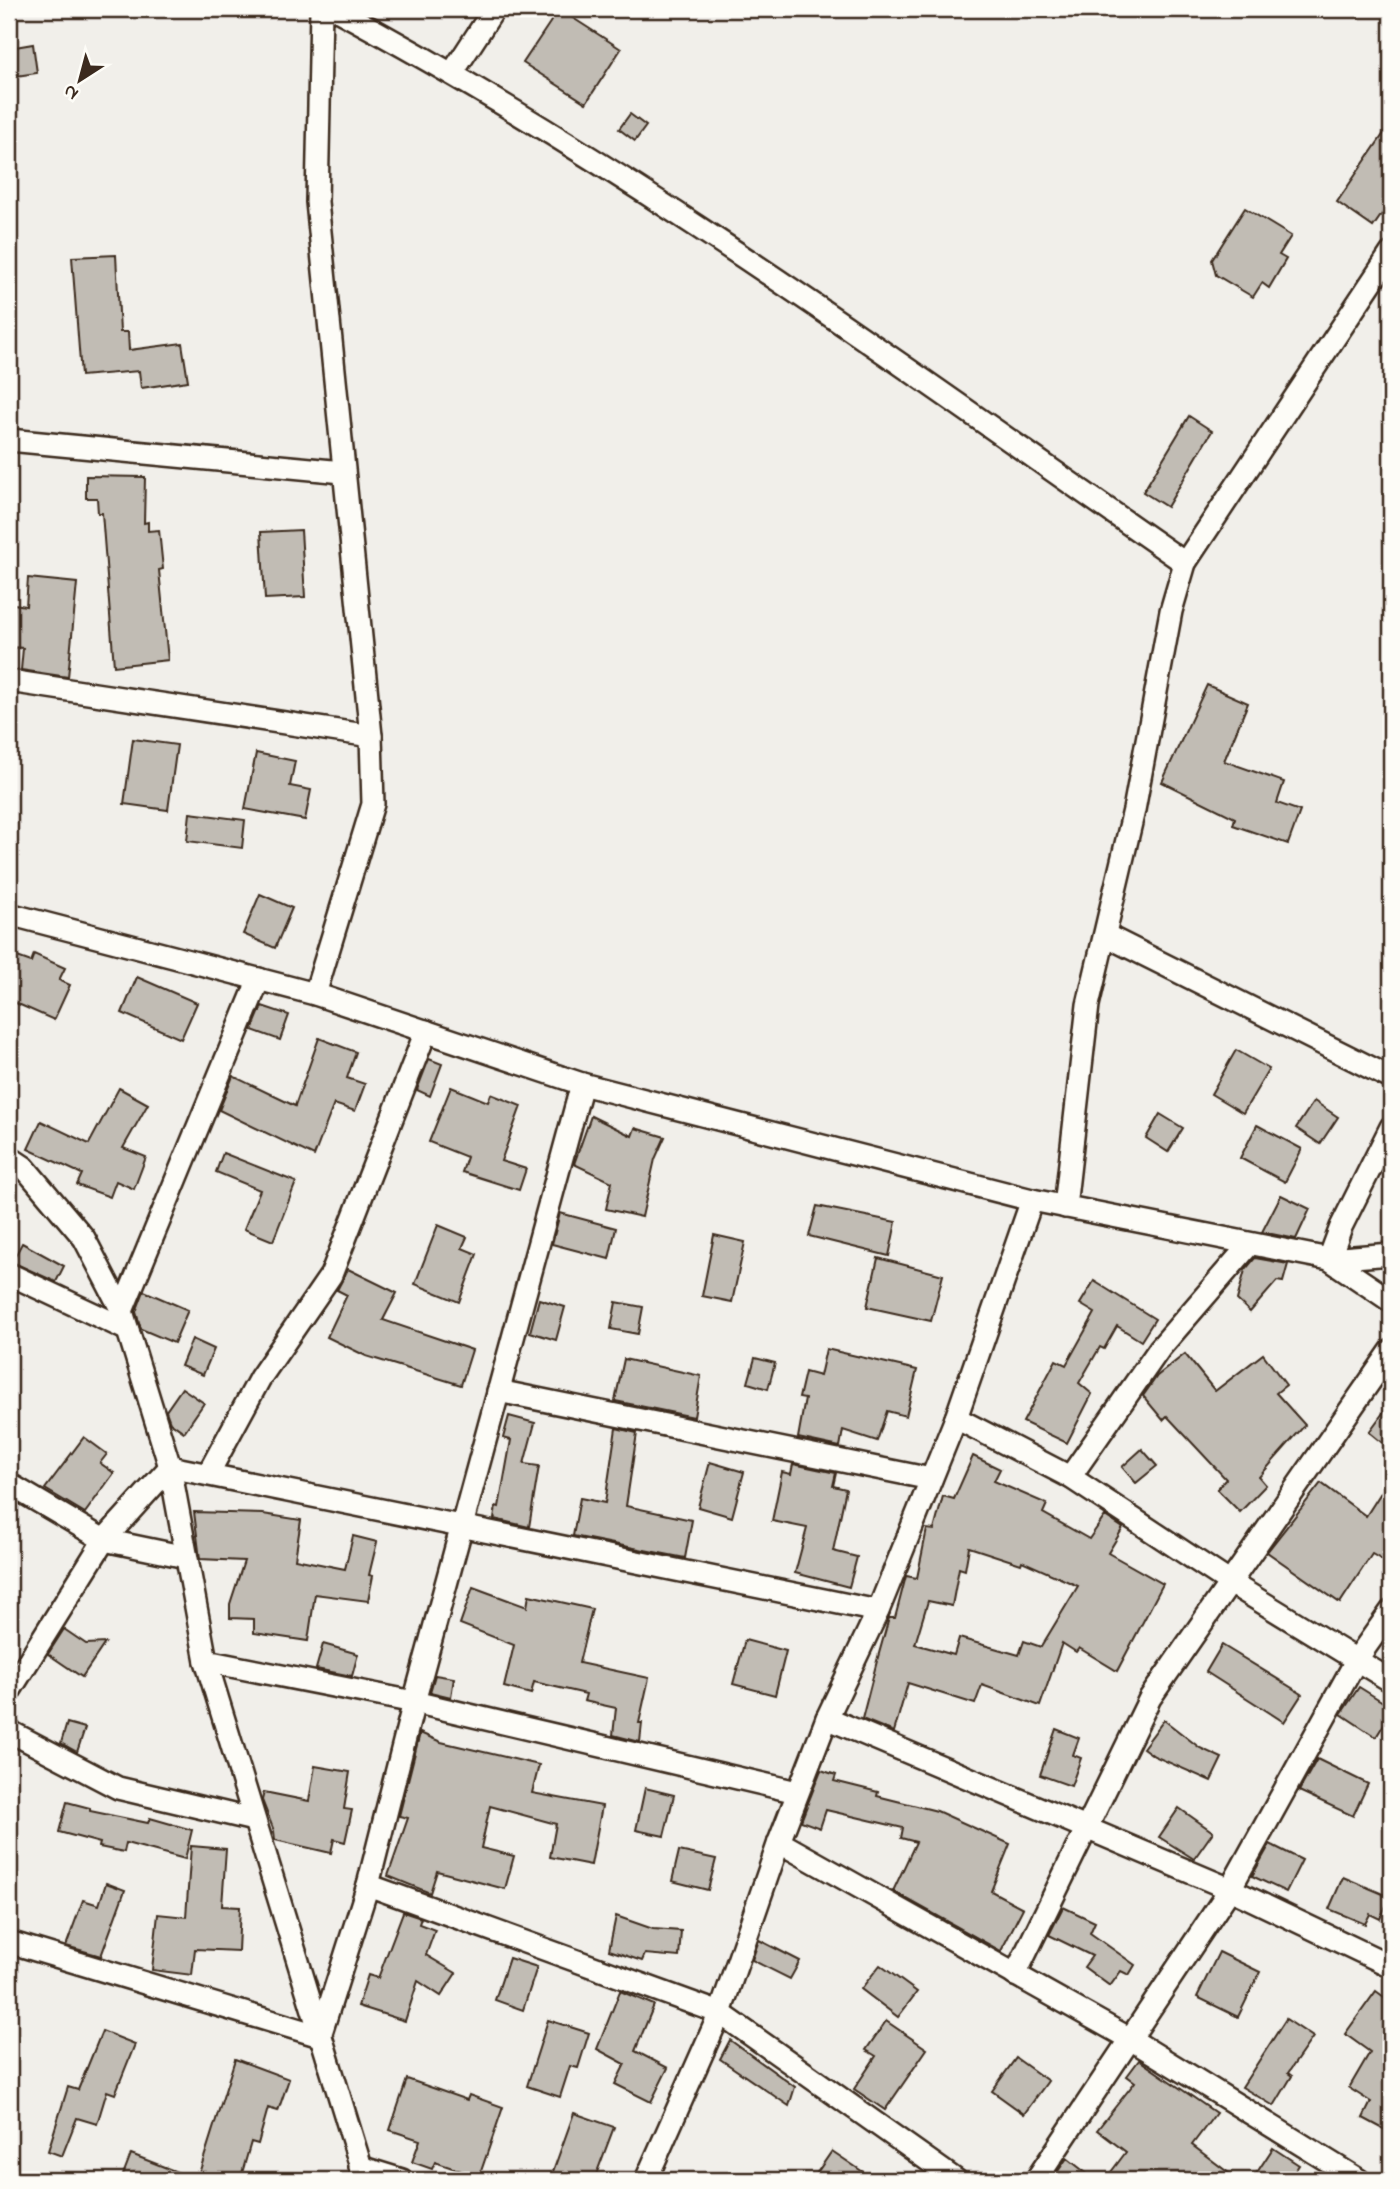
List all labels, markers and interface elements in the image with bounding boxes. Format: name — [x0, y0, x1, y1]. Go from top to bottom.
north arrow — [46, 46, 116, 116]
text: N — [58, 77, 85, 106]

